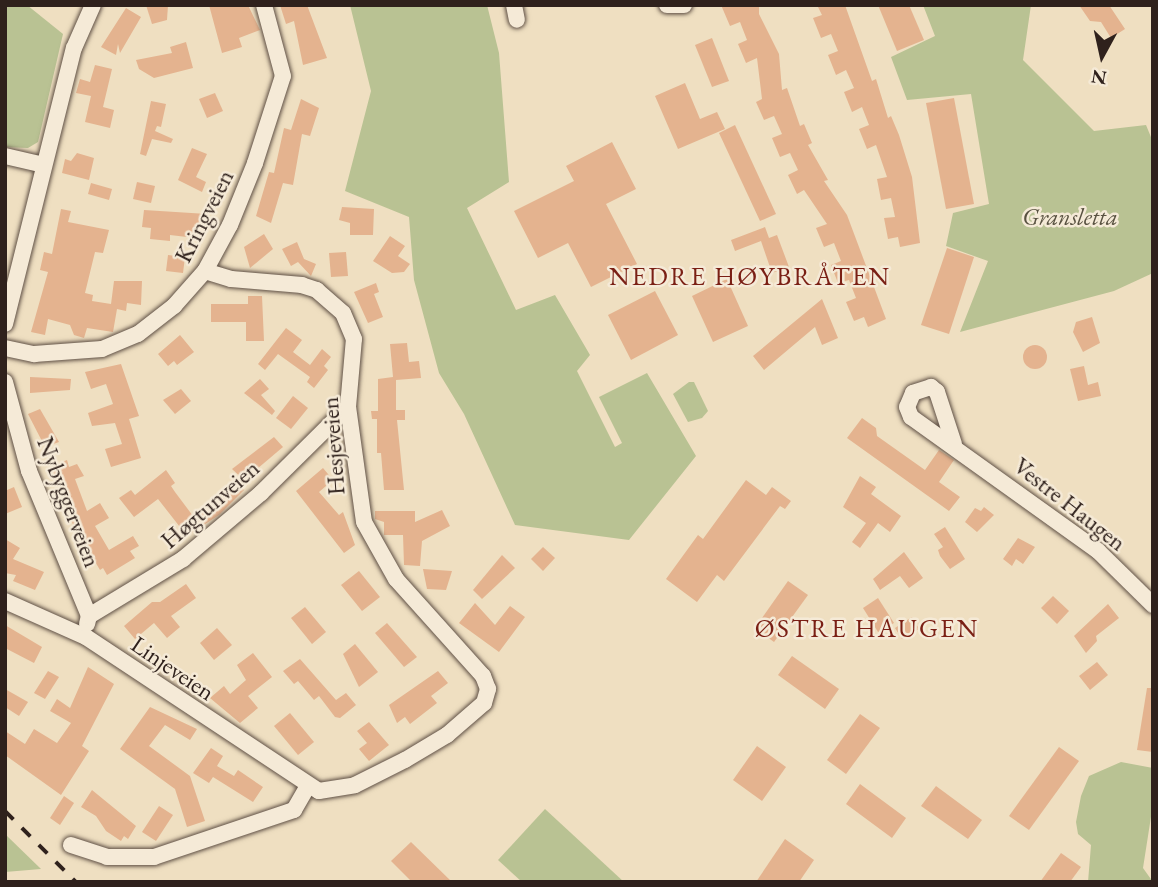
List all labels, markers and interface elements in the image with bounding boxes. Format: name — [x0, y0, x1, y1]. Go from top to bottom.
north arrow — [1067, 21, 1137, 91]
text: N — [1090, 64, 1108, 91]
street label: Kringveien — [168, 165, 240, 267]
park label: Gransletta — [1022, 203, 1118, 231]
district label: NEDRE HØYBRÅTEN — [611, 261, 889, 293]
street label: Hesjeveien — [315, 396, 351, 496]
street label: Nybyggerveien — [31, 433, 107, 571]
street label: Vestre Haugen — [1008, 451, 1132, 557]
street label: Høgtunveien — [155, 453, 265, 555]
district label: ØSTRE HAUGEN — [756, 613, 978, 645]
street label: Linjeveien — [126, 630, 220, 706]

